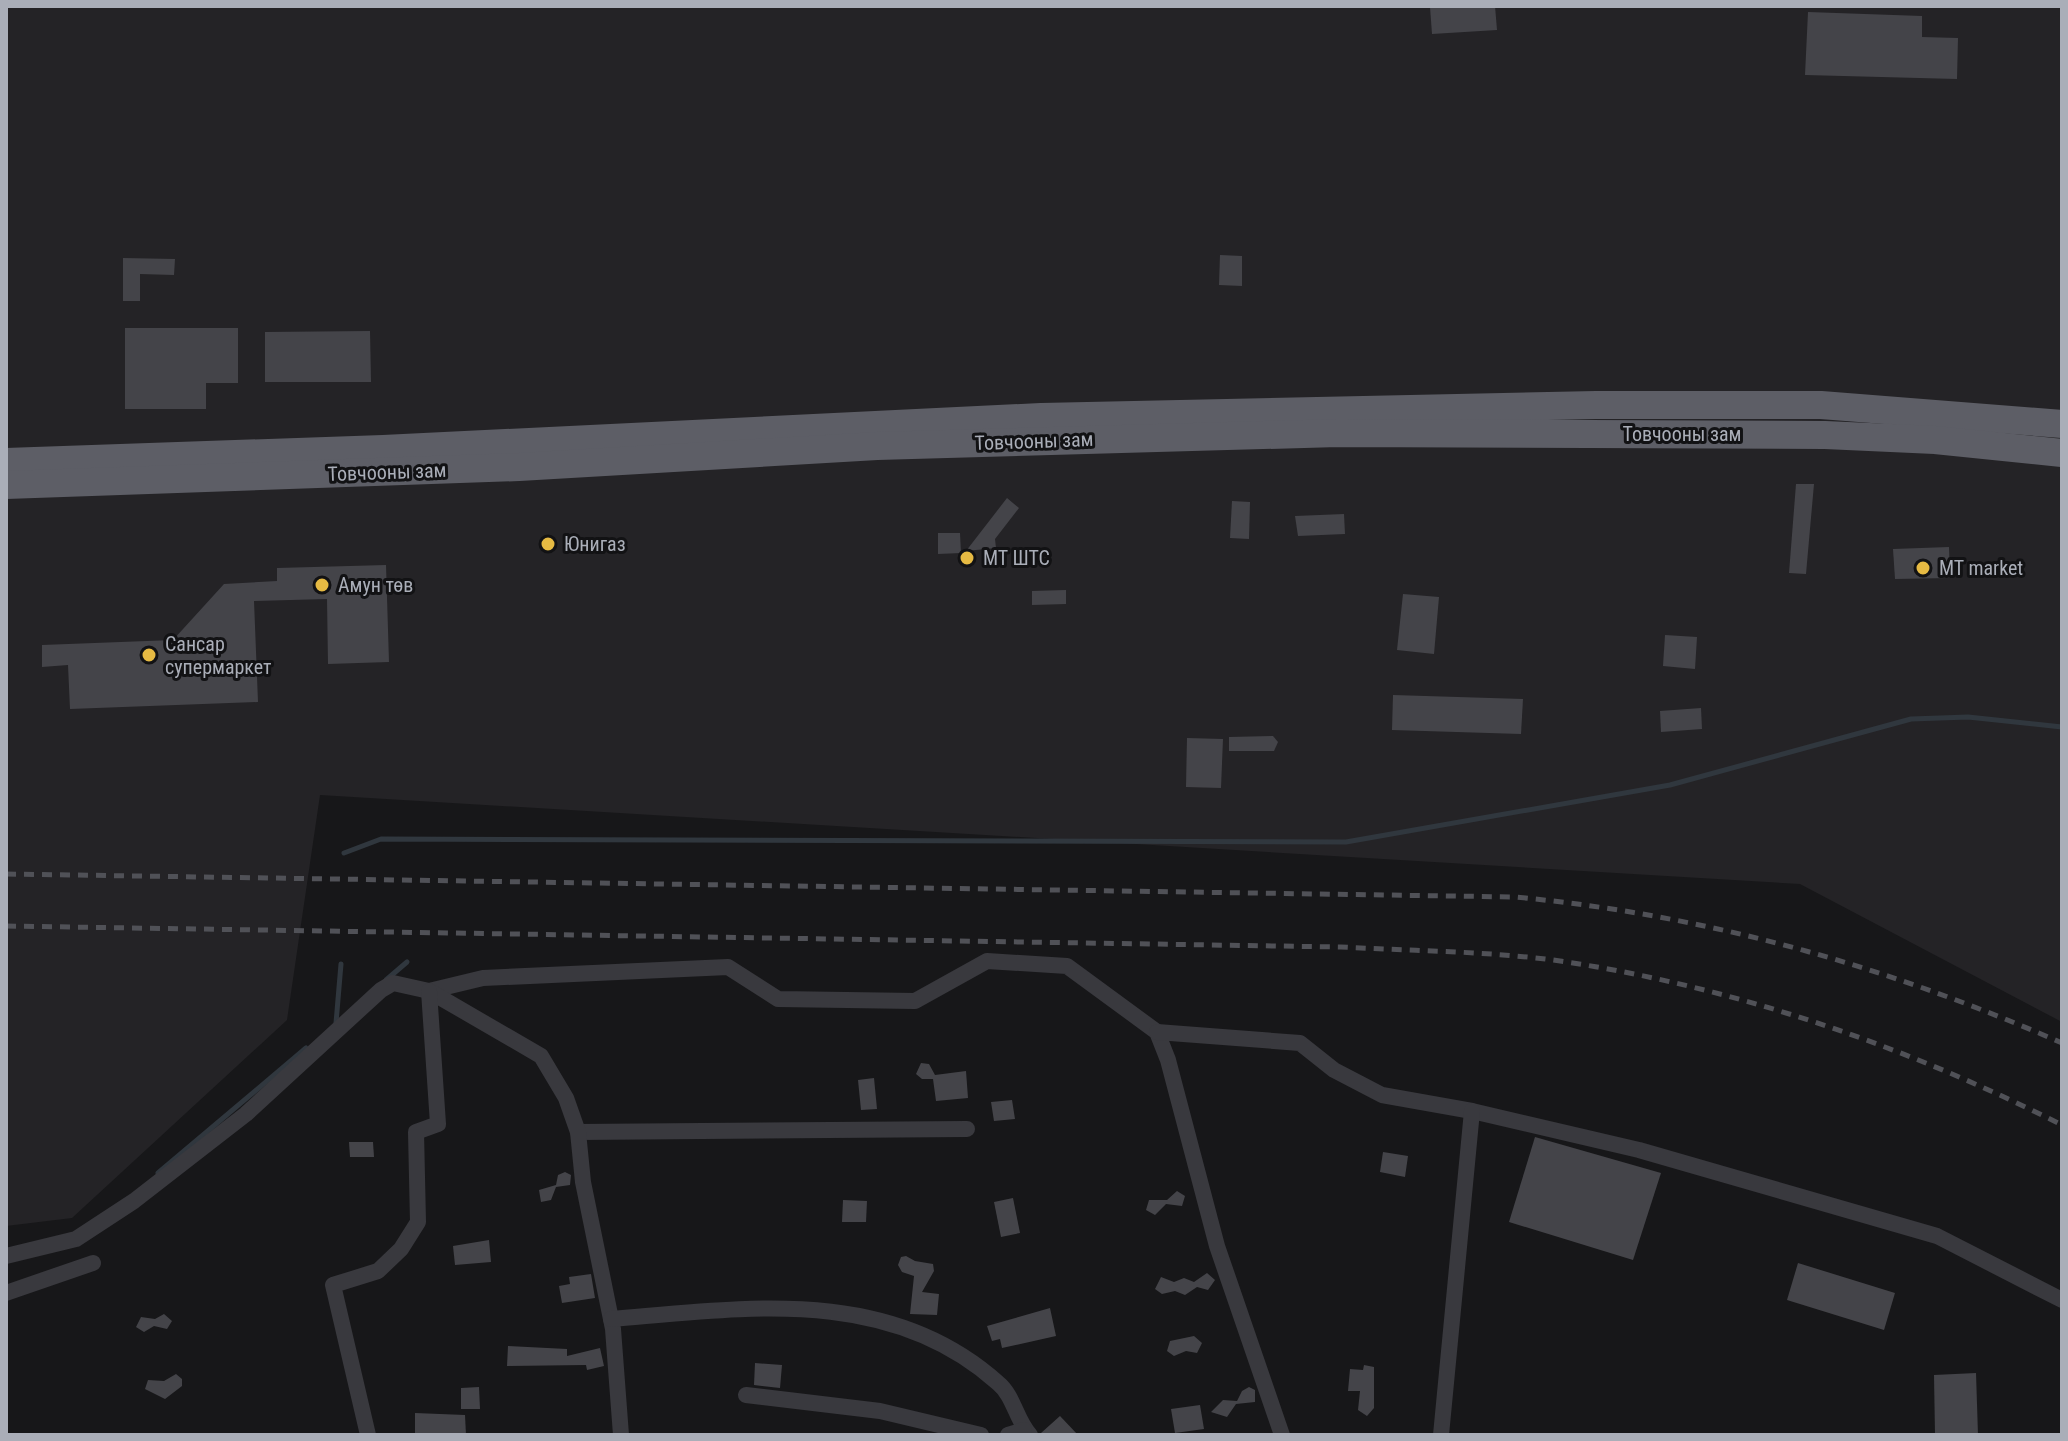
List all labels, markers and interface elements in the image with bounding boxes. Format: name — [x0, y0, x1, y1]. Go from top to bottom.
street label: Товчооны зам — [1622, 422, 1742, 446]
street label: Товчооны зам — [974, 427, 1094, 455]
street label: Товчооны зам — [327, 458, 447, 486]
place label: Юнигаз — [564, 532, 626, 556]
marker: Юнигаз — [539, 535, 557, 553]
place label: MT ШТС — [983, 546, 1050, 570]
marker: MT ШТС — [958, 549, 976, 567]
place label: MT market — [1939, 556, 2023, 580]
marker: MT market — [1914, 559, 1932, 577]
place label: Амун төв — [338, 573, 413, 597]
marker: Амун төв — [313, 576, 331, 594]
place label: Сансар супермаркет — [165, 632, 272, 679]
marker: Сансар супермаркет — [140, 646, 158, 664]

